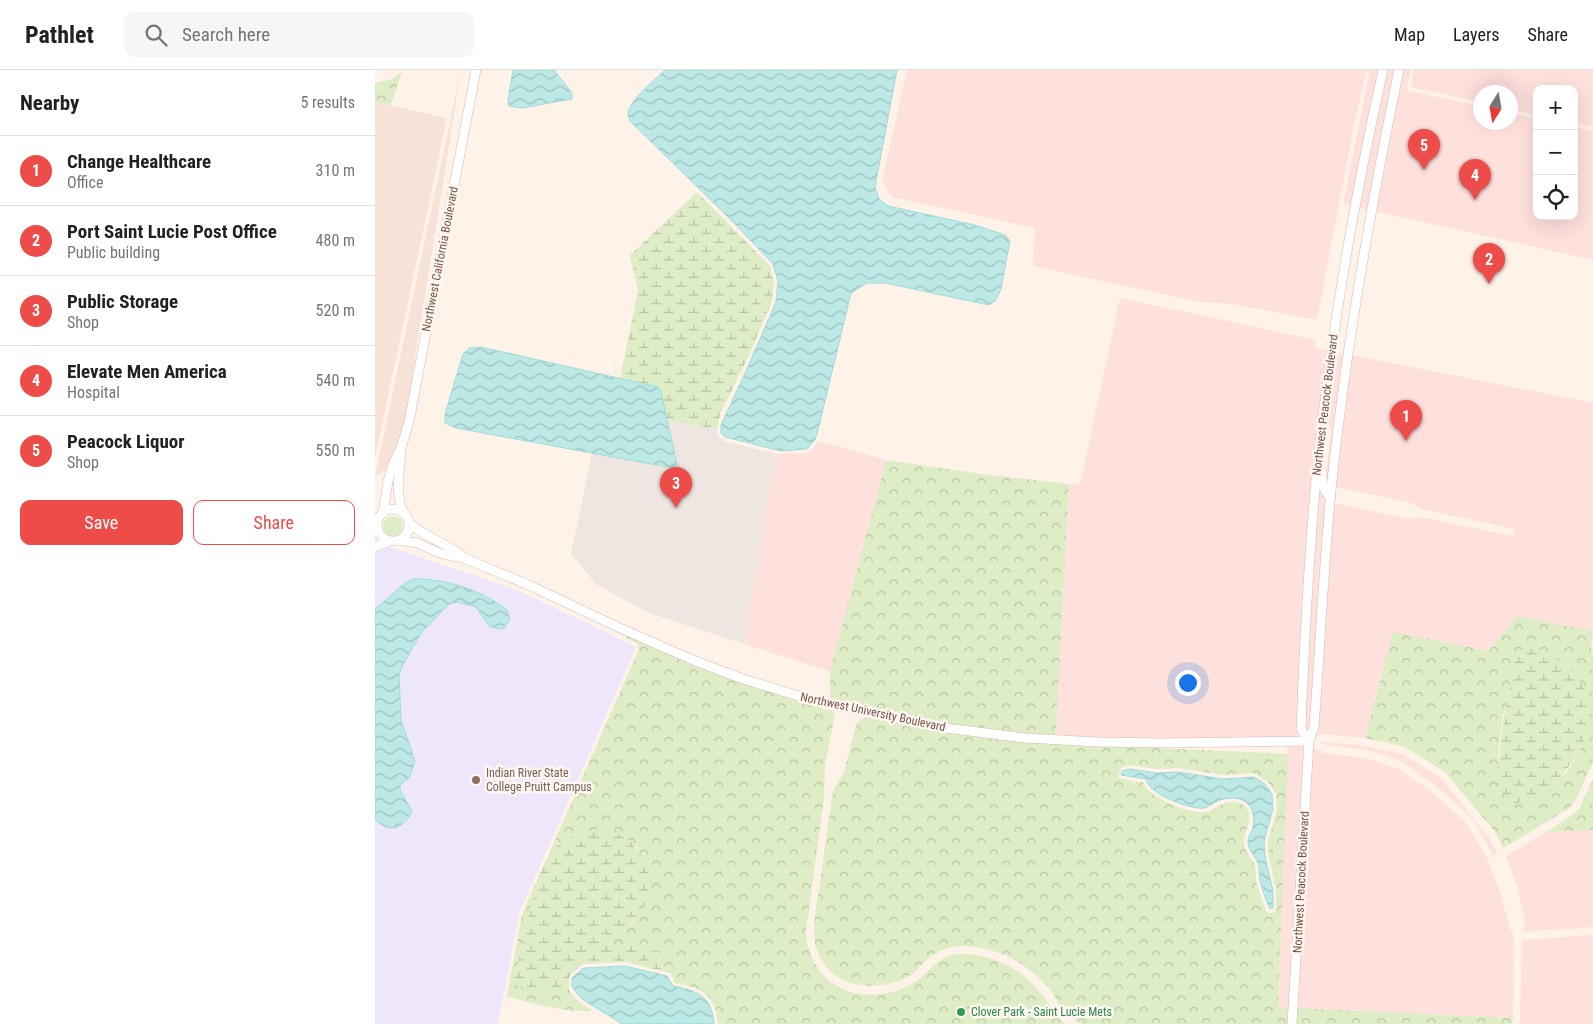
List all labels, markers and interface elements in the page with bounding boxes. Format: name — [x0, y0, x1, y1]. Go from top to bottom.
search box — [124, 12, 474, 57]
text: Pathlet — [25, 21, 94, 49]
icon: search — [142, 21, 170, 49]
text: Search here — [182, 23, 270, 46]
text: Map — [1394, 24, 1425, 45]
text: Layers — [1453, 24, 1500, 45]
text: Share — [1528, 24, 1568, 45]
north arrow — [1473, 85, 1518, 130]
map controls — [1533, 85, 1578, 220]
button: + — [1533, 85, 1578, 130]
text: Nearby — [20, 91, 79, 115]
text: 5 results — [300, 93, 355, 112]
pin: 5 — [1408, 129, 1440, 170]
button: − — [1533, 130, 1578, 175]
text: Change Healthcare — [67, 150, 211, 173]
pin: 4 — [1459, 159, 1491, 200]
text: 1 — [32, 161, 40, 180]
text: 310 m — [316, 161, 355, 180]
text: Office — [67, 173, 103, 192]
button: locate — [1533, 175, 1578, 220]
street label: Northwest California Boulevard — [419, 185, 461, 333]
text: Port Saint Lucie Post Office — [67, 220, 277, 243]
text: 2 — [32, 231, 40, 250]
text: 480 m — [316, 231, 355, 250]
text: Public building — [67, 243, 160, 262]
pin: 2 — [1473, 243, 1505, 284]
text: Public Storage — [67, 290, 178, 313]
text: 3 — [32, 301, 40, 320]
text: 520 m — [316, 301, 355, 320]
text: Shop — [67, 313, 99, 332]
street label: Northwest Peacock Boulevard — [1309, 334, 1341, 476]
text: Elevate Men America — [67, 360, 227, 383]
text: 4 — [32, 371, 40, 390]
text: 540 m — [316, 371, 355, 390]
text: Hospital — [67, 383, 120, 402]
pin: 1 — [1390, 400, 1422, 441]
text: Peacock Liquor — [67, 430, 185, 453]
text: 5 — [32, 441, 40, 460]
text: 550 m — [316, 441, 355, 460]
text: Shop — [67, 453, 99, 472]
pin: 3 — [660, 467, 692, 508]
button: Save — [20, 500, 183, 545]
button: Share — [193, 500, 355, 545]
your location — [1175, 670, 1201, 696]
street label: Northwest University Boulevard — [799, 690, 947, 734]
place label: Indian River State College Pruitt Campus — [486, 766, 592, 794]
marker: Indian River State College Pruitt Campus — [470, 774, 482, 786]
street label: Northwest Peacock Boulevard — [1290, 811, 1312, 953]
place label: Clover Park - Saint Lucie Mets — [971, 1005, 1112, 1019]
marker: Clover Park - Saint Lucie Mets — [955, 1006, 967, 1018]

